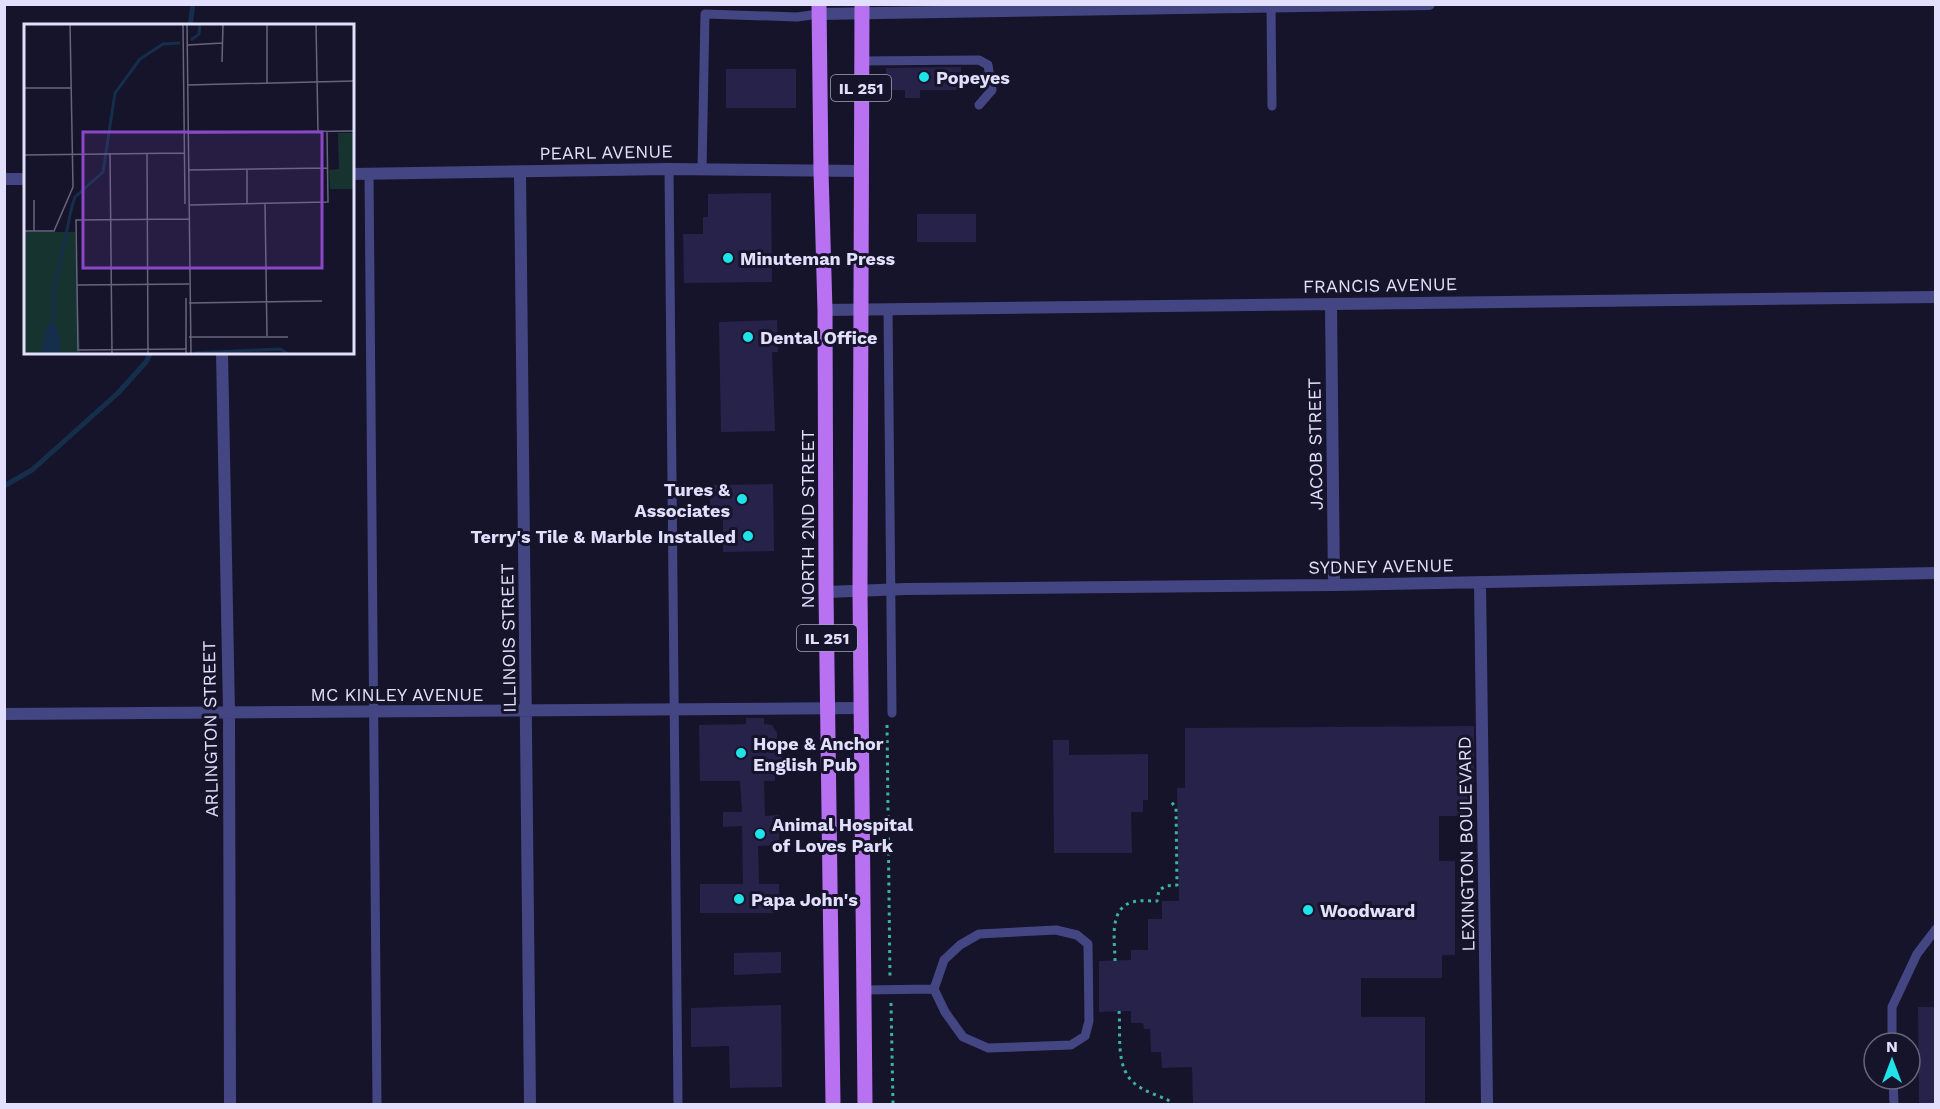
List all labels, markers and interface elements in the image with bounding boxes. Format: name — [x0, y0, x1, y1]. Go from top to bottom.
inset map — [24, 24, 354, 354]
place label: Popeyes — [936, 67, 1010, 88]
marker: Popeyes — [917, 70, 931, 84]
road number: IL 251 — [831, 75, 891, 101]
street label: PEARL AVENUE — [539, 140, 673, 164]
place label: Minuteman Press — [740, 248, 896, 269]
marker: Minuteman Press — [721, 251, 735, 265]
street label: FRANCIS AVENUE — [1303, 273, 1457, 297]
place label: Dental Office — [760, 327, 878, 348]
marker: Dental Office — [741, 330, 755, 344]
street label: JACOB STREET — [1303, 377, 1327, 511]
street label: NORTH 2ND STREET — [797, 429, 818, 609]
place label: Tures & Associates — [635, 479, 730, 521]
marker: Tures & Associates — [735, 492, 749, 506]
place label: Terry's Tile & Marble Installed — [470, 526, 736, 547]
marker: Terry's Tile & Marble Installed — [741, 529, 755, 543]
street label: SYDNEY AVENUE — [1308, 554, 1454, 578]
street label: ILLINOIS STREET — [496, 563, 520, 713]
road number: IL 251 — [797, 625, 857, 651]
street label: ARLINGTON STREET — [198, 640, 222, 818]
street label: MC KINLEY AVENUE — [311, 684, 483, 705]
place label: Hope & Anchor English Pub — [753, 733, 884, 775]
street label: LEXINGTON BOULEVARD — [1454, 736, 1478, 952]
marker: Hope & Anchor English Pub — [734, 746, 748, 760]
place label: Animal Hospital of Loves Park — [772, 814, 913, 856]
marker: Animal Hospital of Loves Park — [753, 827, 767, 841]
place label: Papa John's — [751, 889, 858, 910]
marker: Papa John's — [732, 892, 746, 906]
place label: Woodward — [1320, 900, 1415, 921]
marker: Woodward — [1301, 903, 1315, 917]
north arrow — [1862, 1031, 1922, 1091]
text: N — [1886, 1037, 1898, 1056]

